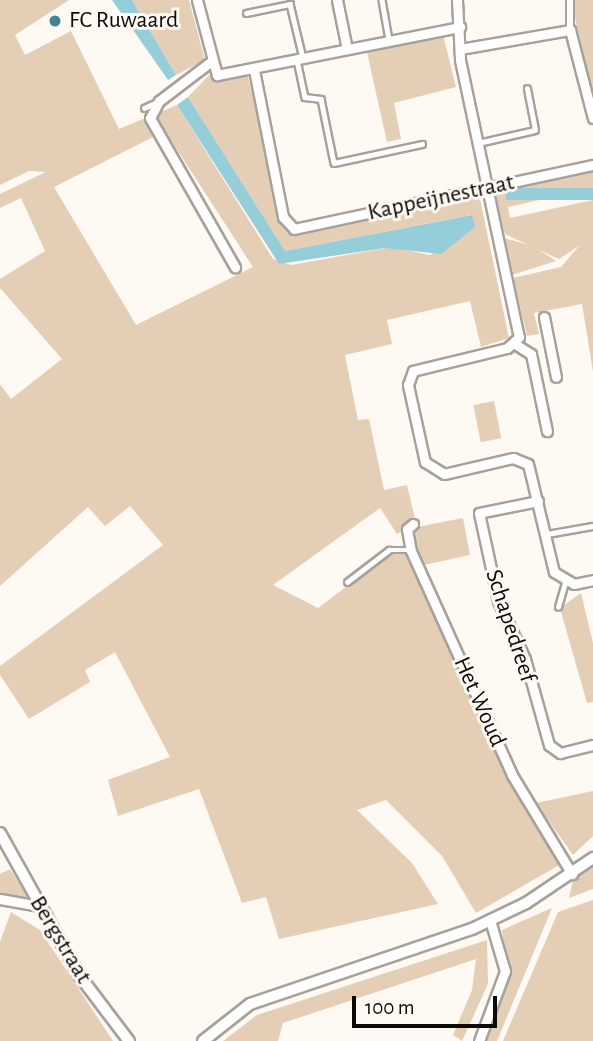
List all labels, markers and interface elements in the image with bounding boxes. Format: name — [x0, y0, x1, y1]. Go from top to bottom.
place label: FC Ruwaard — [69, 7, 178, 35]
marker: FC Ruwaard — [47, 13, 63, 29]
street label: Kappeijnestraat — [365, 168, 517, 228]
street label: Schapedreef — [478, 566, 542, 686]
street label: Het Woud — [446, 653, 512, 751]
street label: Bergstraat — [23, 891, 97, 989]
scale bar — [355, 982, 500, 1026]
text: 100 m — [365, 997, 415, 1018]

